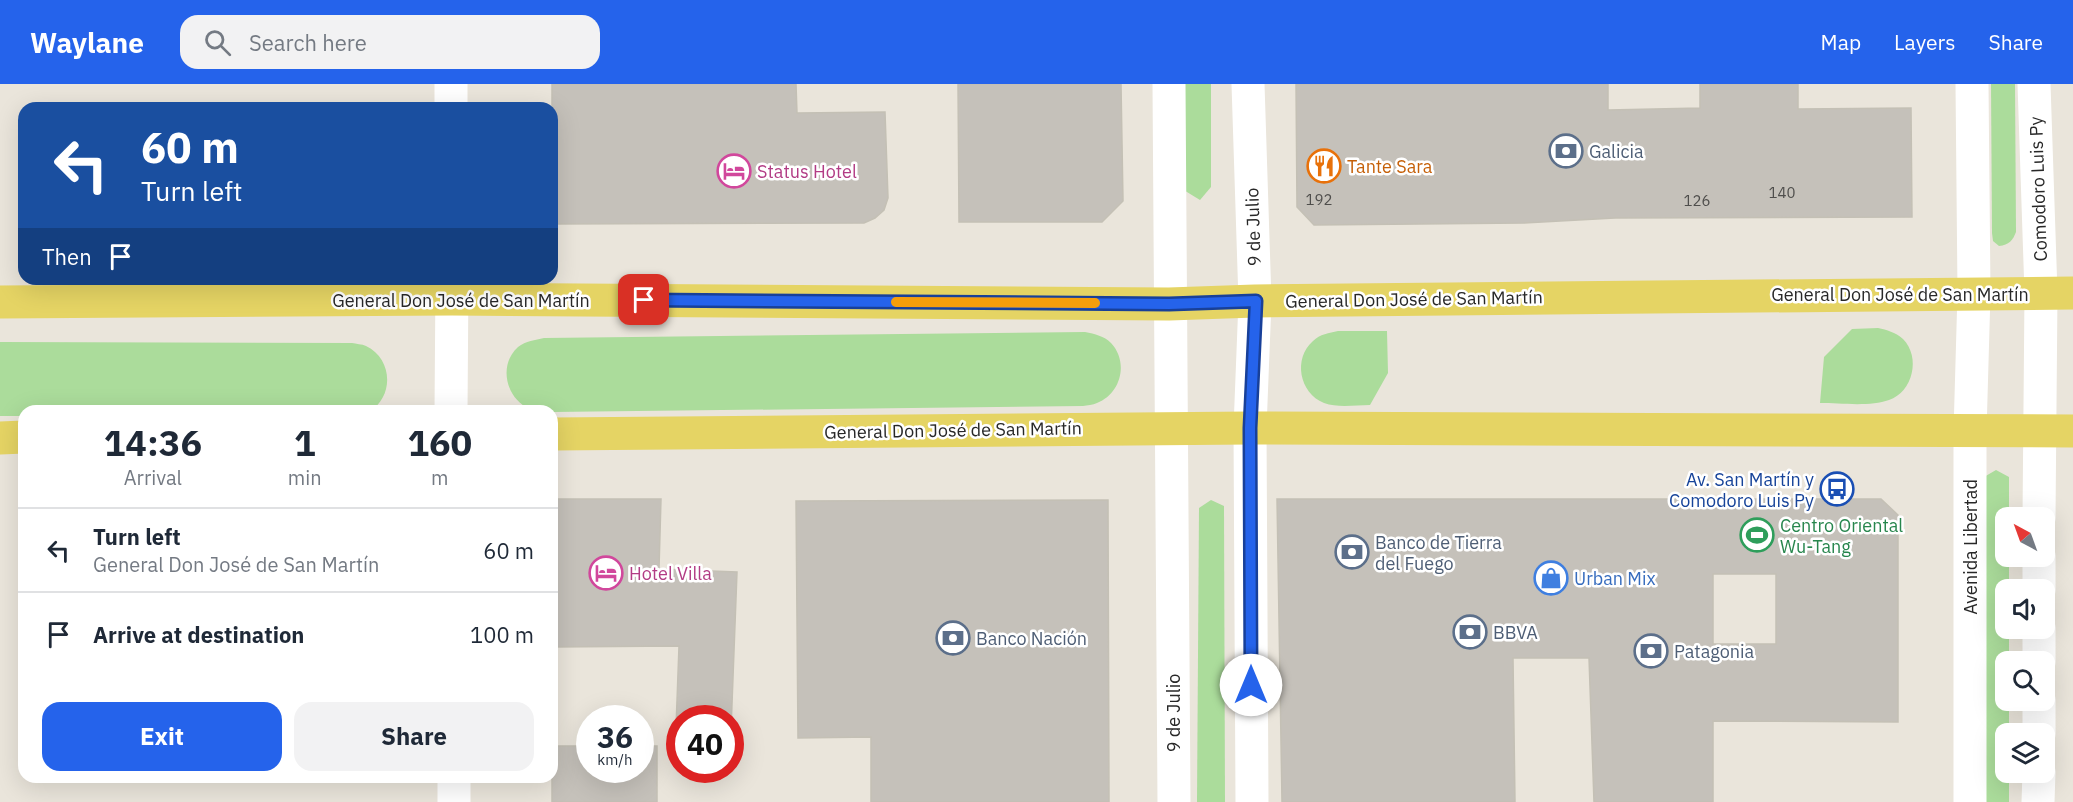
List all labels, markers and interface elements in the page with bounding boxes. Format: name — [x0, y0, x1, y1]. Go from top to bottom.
search box — [180, 15, 600, 69]
text: Waylane — [30, 24, 144, 61]
icon: search — [201, 26, 234, 59]
text: Search here — [249, 28, 367, 57]
text: Map — [1821, 28, 1861, 56]
text: Layers — [1894, 28, 1956, 56]
text: Share — [1989, 28, 2043, 56]
street label: Comodoro Luis Py — [2024, 116, 2052, 262]
text: 60 m — [141, 120, 239, 175]
icon: left — [42, 126, 120, 204]
bank icon: Galicia — [1548, 133, 1584, 169]
place label: Galicia — [1589, 140, 1644, 163]
restaurant icon: Tante Sara — [1306, 148, 1342, 184]
hotel icon: Status Hotel — [716, 153, 752, 189]
place label: Tante Sara — [1347, 155, 1433, 178]
place label: Status Hotel — [757, 160, 857, 183]
text: Turn left — [141, 173, 242, 208]
house number: 140 — [1768, 183, 1796, 202]
street label: 9 de Julio — [1240, 187, 1266, 267]
house number: 192 — [1305, 190, 1333, 209]
house number: 126 — [1683, 191, 1711, 210]
icon: arrive — [104, 240, 137, 273]
text: Then — [42, 242, 92, 271]
pin — [618, 274, 669, 325]
icon: arrive — [627, 283, 660, 316]
street label: General Don José de San Martín — [1771, 283, 2029, 306]
street label: General Don José de San Martín — [1285, 285, 1543, 313]
street label: General Don José de San Martín — [332, 289, 590, 312]
street label: General Don José de San Martín — [824, 416, 1082, 444]
text: 14:36 — [104, 419, 202, 466]
text: 1 — [294, 419, 316, 466]
text: 160 — [407, 419, 472, 466]
text: Arrival — [124, 464, 182, 491]
text: min — [288, 464, 322, 491]
text: m — [431, 464, 449, 491]
place label: Av. San Martín y Comodoro Luis Py — [1669, 468, 1814, 512]
bus stop icon: Av. San Martín y Comodoro Luis Py — [1819, 471, 1855, 507]
street label: Avenida Libertad — [1959, 479, 1982, 615]
north arrow — [1995, 507, 2055, 567]
map controls — [1995, 507, 2055, 783]
place label: Centro Oriental Wu-Tang — [1780, 514, 1903, 558]
sports icon: Centro Oriental Wu-Tang — [1739, 517, 1775, 553]
text: Turn left — [93, 522, 181, 551]
place label: Banco de Tierra del Fuego — [1375, 531, 1502, 575]
icon: left — [42, 534, 75, 567]
bank icon: Banco de Tierra del Fuego — [1334, 534, 1370, 570]
text: 60 m — [483, 536, 534, 565]
text: General Don José de San Martín — [93, 551, 379, 578]
hotel icon: Hotel Villa — [588, 555, 624, 591]
shop icon: Urban Mix — [1533, 560, 1569, 596]
place label: Hotel Villa — [629, 562, 712, 585]
place label: Urban Mix — [1574, 567, 1656, 590]
button: sound — [1995, 579, 2055, 639]
bank icon: BBVA — [1452, 614, 1488, 650]
icon: arrive — [42, 618, 75, 651]
text: Arrive at destination — [93, 620, 304, 649]
text: 100 m — [470, 620, 534, 649]
bank icon: Banco Nación — [935, 620, 971, 656]
place label: BBVA — [1493, 621, 1538, 644]
place label: Banco Nación — [976, 627, 1087, 650]
bank icon: Patagonia — [1633, 633, 1669, 669]
place label: Patagonia — [1674, 640, 1754, 663]
button: search — [1995, 651, 2055, 711]
position arrow — [1219, 653, 1283, 717]
street label: 9 de Julio — [1162, 674, 1185, 752]
button: Exit — [42, 702, 282, 771]
button: Share — [294, 702, 534, 771]
speed limit sign: 40 — [666, 705, 744, 783]
text: 36 — [597, 717, 633, 756]
button: layers — [1995, 723, 2055, 783]
text: km/h — [597, 750, 633, 769]

